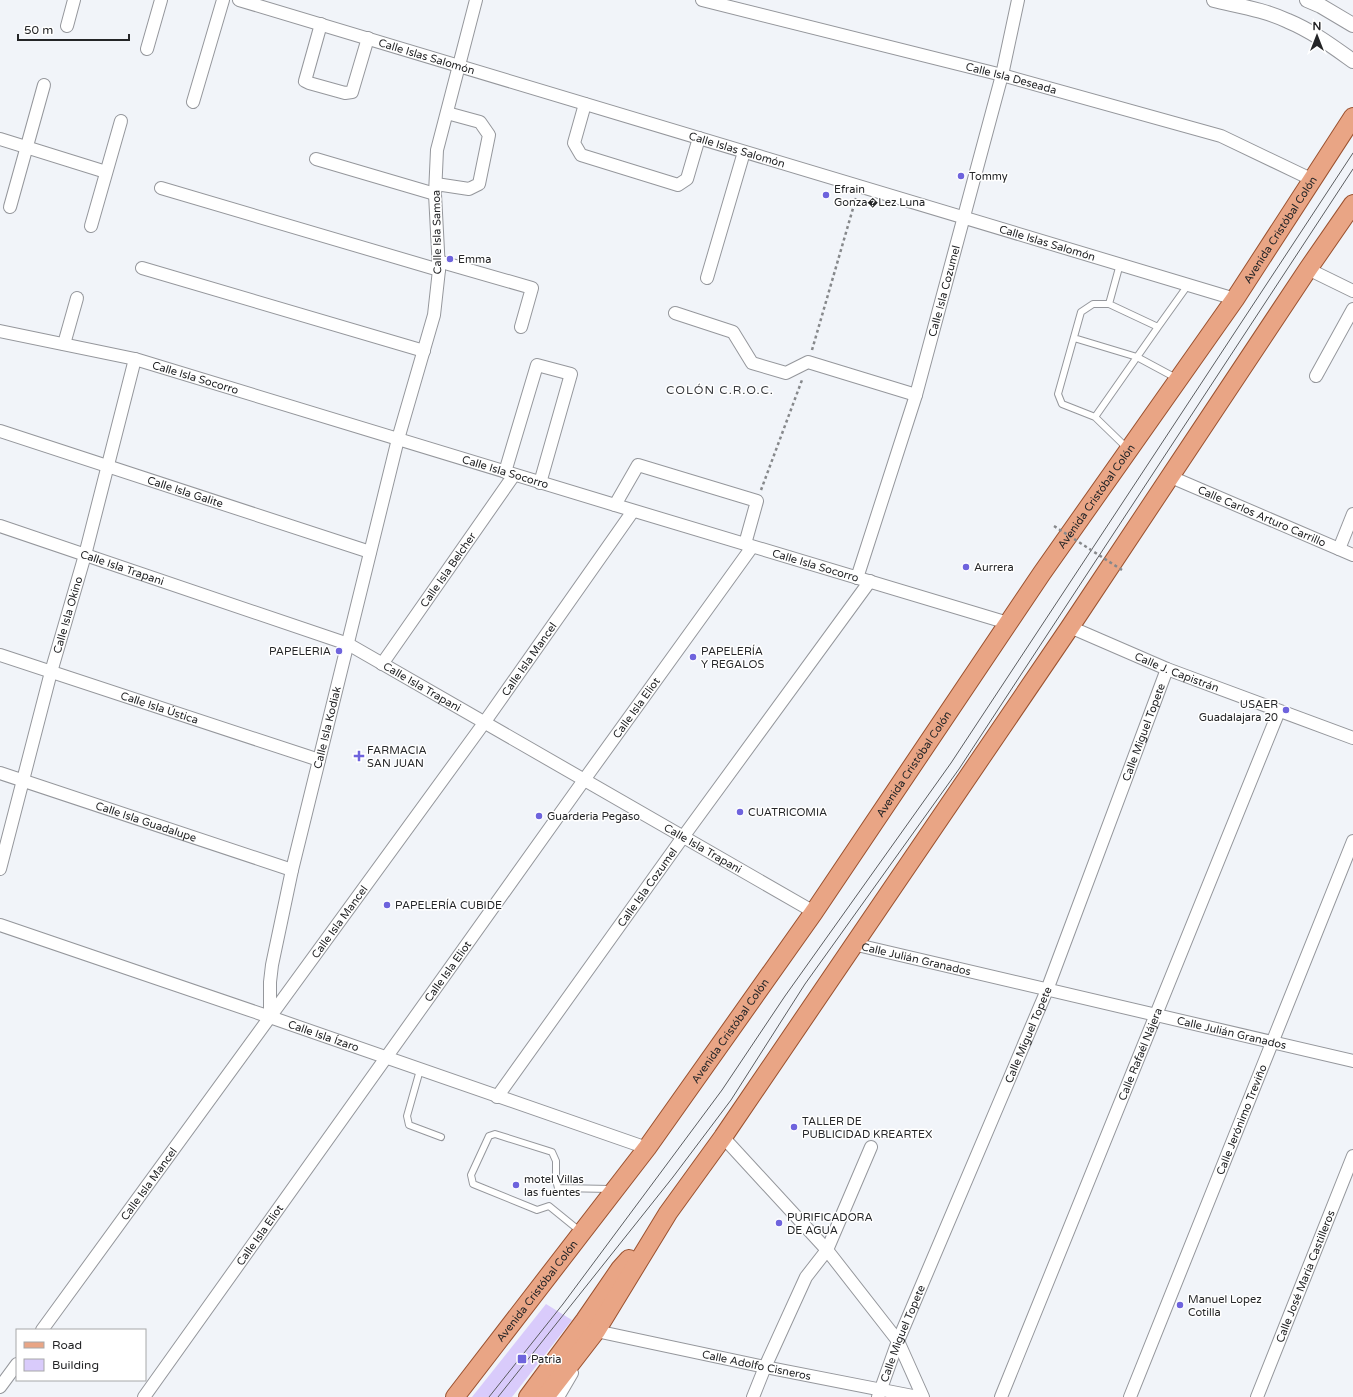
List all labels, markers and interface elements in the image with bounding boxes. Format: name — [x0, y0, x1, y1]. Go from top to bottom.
scale bar — [18, 16, 129, 42]
north arrow — [1297, 16, 1337, 56]
text: N — [1313, 20, 1321, 33]
text: 50 m — [24, 23, 53, 37]
street label: Calle Islas Salomón — [377, 36, 476, 77]
street label: Calle Isla Deseada — [964, 60, 1058, 96]
street label: Calle Islas Salomón — [687, 129, 787, 170]
place label: Tommy — [969, 170, 1008, 183]
marker: Tommy — [956, 171, 966, 181]
street label: Avenida Cristóbal Colón — [1241, 174, 1319, 286]
place label: Efrain Gonza�Lez Luna — [834, 183, 925, 209]
street label: Calle Isla Samoa — [430, 190, 444, 274]
marker: Efrain Gonza�Lez Luna — [821, 190, 831, 200]
street label: Calle Islas Salomón — [998, 222, 1097, 263]
street label: Calle Isla Cozumel — [925, 244, 962, 338]
place label: Emma — [458, 253, 491, 266]
marker: Emma — [445, 254, 455, 264]
street label: Calle Isla Socorro — [151, 358, 240, 397]
district label: COLÓN C.R.O.C. — [666, 383, 774, 397]
street label: Avenida Cristóbal Colón — [1055, 441, 1137, 551]
street label: Calle Isla Socorro — [461, 452, 550, 491]
street label: Calle Isla Galite — [146, 473, 225, 510]
street label: Calle Carlos Arturo Carrillo — [1196, 483, 1328, 549]
street label: Calle Isla Belcher — [417, 529, 479, 610]
street label: Calle Isla Socorro — [771, 546, 861, 584]
street label: Calle Isla Trapani — [79, 547, 166, 588]
place label: Aurrera — [974, 561, 1014, 574]
marker: Aurrera — [961, 562, 971, 572]
street label: Calle Isla Okino — [50, 575, 85, 655]
street label: Calle Isla Mancel — [499, 620, 559, 698]
place label: PAPELERÍA Y REGALOS — [701, 644, 764, 671]
place label: PAPELERIA — [269, 645, 331, 658]
marker: PAPELERIA — [334, 646, 344, 656]
street label: Calle J. Capistrán — [1133, 649, 1221, 694]
marker: PAPELERÍA Y REGALOS — [688, 652, 698, 662]
street label: Calle Isla Trapani — [381, 659, 463, 714]
street label: Calle Isla Eliot — [610, 675, 662, 741]
street label: Calle Miguel Topete — [1119, 681, 1168, 783]
street label: Calle Isla Kodiak — [311, 685, 343, 770]
street label: Calle Isla Ústica — [119, 689, 200, 726]
place label: USAER Guadalajara 20 — [1199, 698, 1278, 724]
marker: USAER Guadalajara 20 — [1281, 705, 1291, 715]
street label: Avenida Cristóbal Colón — [873, 708, 954, 819]
place label: FARMACIA SAN JUAN — [367, 744, 427, 770]
marker: FARMACIA SAN JUAN — [354, 751, 364, 761]
street label: Calle Isla Guadalupe — [94, 799, 198, 844]
place label: CUATRICOMIA — [748, 806, 827, 819]
marker: CUATRICOMIA — [735, 807, 745, 817]
place label: Guarderia Pegaso — [547, 810, 640, 823]
marker: Guarderia Pegaso — [534, 811, 544, 821]
street label: Calle Isla Trapani — [662, 821, 744, 876]
street label: Calle Isla Cozumel — [614, 845, 680, 929]
street label: Calle Isla Mancel — [308, 883, 370, 961]
place label: PAPELERÍA CUBIDE — [395, 898, 502, 912]
marker: PAPELERÍA CUBIDE — [382, 900, 392, 910]
street label: Calle Isla Eliot — [421, 938, 474, 1004]
street label: Calle Julián Granados — [860, 940, 972, 978]
street label: Avenida Cristóbal Colón — [689, 976, 771, 1086]
street label: Calle Miguel Topete — [1002, 985, 1054, 1085]
street label: Calle Rafaél Nájera — [1115, 1006, 1165, 1102]
street label: Calle Julián Granados — [1176, 1014, 1288, 1052]
street label: Calle Isla Ízaro — [286, 1017, 361, 1054]
street label: Calle Jerónimo Treviño — [1213, 1062, 1269, 1177]
place label: TALLER DE PUBLICIDAD KREARTEX — [802, 1115, 932, 1141]
marker: TALLER DE PUBLICIDAD KREARTEX — [789, 1122, 799, 1132]
street label: Calle Isla Mancel — [118, 1145, 179, 1223]
place label: motel Villas las fuentes — [524, 1173, 584, 1199]
marker: motel Villas las fuentes — [511, 1180, 521, 1190]
street label: Calle Isla Eliot — [233, 1202, 286, 1268]
street label: Calle José María Castilleros — [1273, 1208, 1337, 1344]
place label: PURIFICADORA DE AGUA — [787, 1211, 873, 1237]
marker: PURIFICADORA DE AGUA — [774, 1218, 784, 1228]
street label: Avenida Cristóbal Colón — [494, 1237, 580, 1344]
street label: Calle Miguel Topete — [877, 1283, 928, 1384]
place label: Manuel Lopez Cotilla — [1188, 1293, 1262, 1319]
marker: Manuel Lopez Cotilla — [1175, 1300, 1185, 1310]
legend — [16, 1329, 146, 1381]
text: Road — [52, 1338, 82, 1352]
street label: Calle Adolfo Cisneros — [701, 1347, 812, 1382]
marker: Patria — [516, 1353, 528, 1365]
place label: Patria — [531, 1353, 562, 1366]
text: Building — [52, 1358, 99, 1372]

